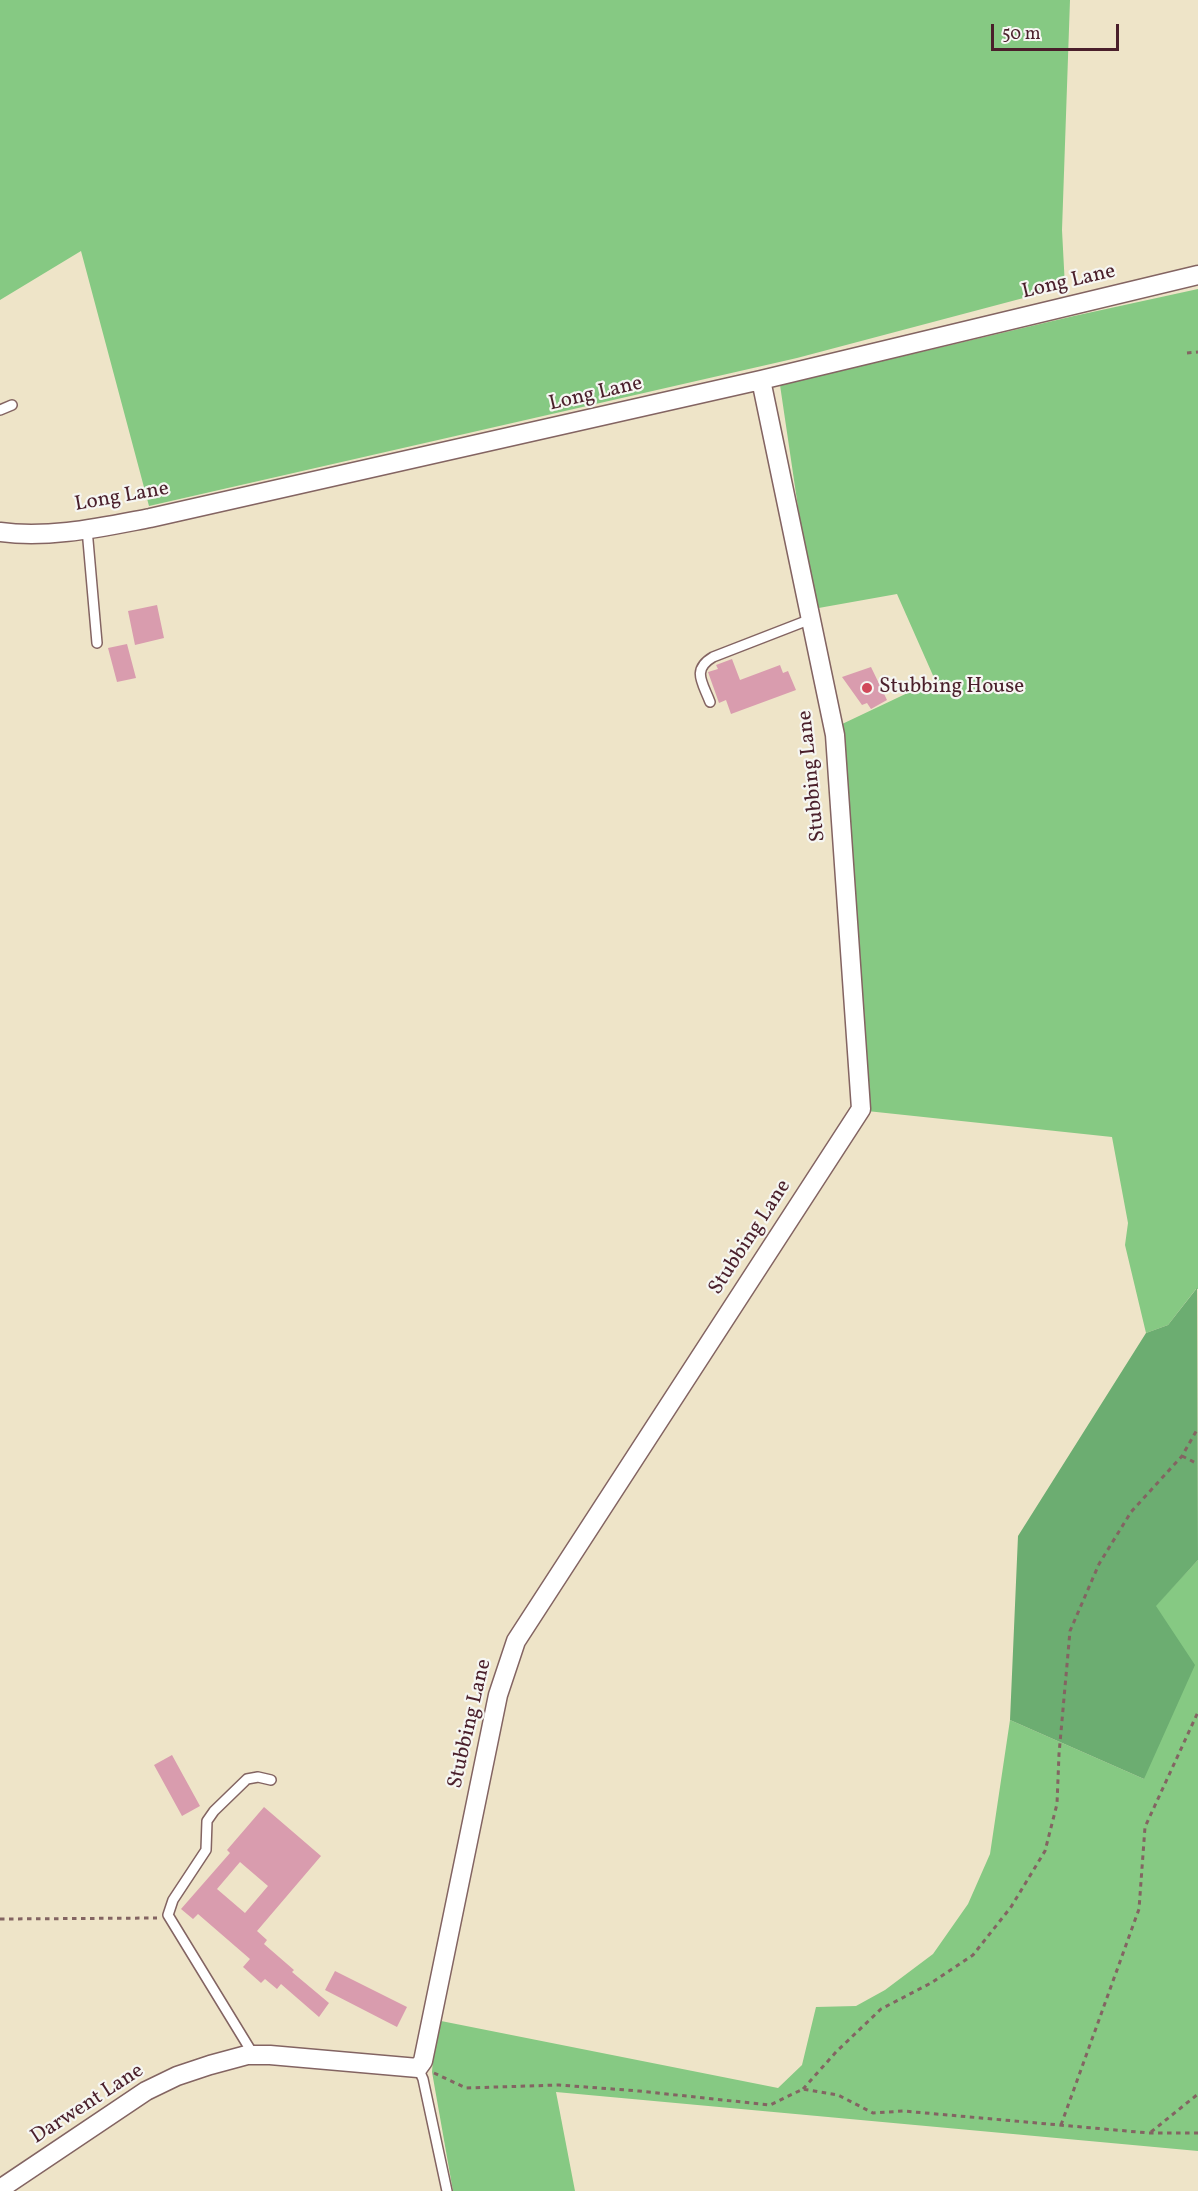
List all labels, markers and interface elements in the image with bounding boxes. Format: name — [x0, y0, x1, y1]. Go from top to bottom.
scale bar — [994, 12, 1122, 50]
text: 50 m — [1002, 22, 1041, 47]
street label: Long Lane — [1020, 260, 1118, 306]
street label: Long Lane — [547, 372, 645, 418]
street label: Long Lane — [73, 477, 171, 519]
place label: Stubbing House — [879, 675, 1024, 701]
marker: Stubbing House — [860, 681, 874, 695]
street label: Stubbing Lane — [794, 709, 832, 843]
street label: Stubbing Lane — [704, 1176, 798, 1300]
street label: Stubbing Lane — [444, 1657, 498, 1791]
street label: Darwent Lane — [27, 2059, 149, 2151]

